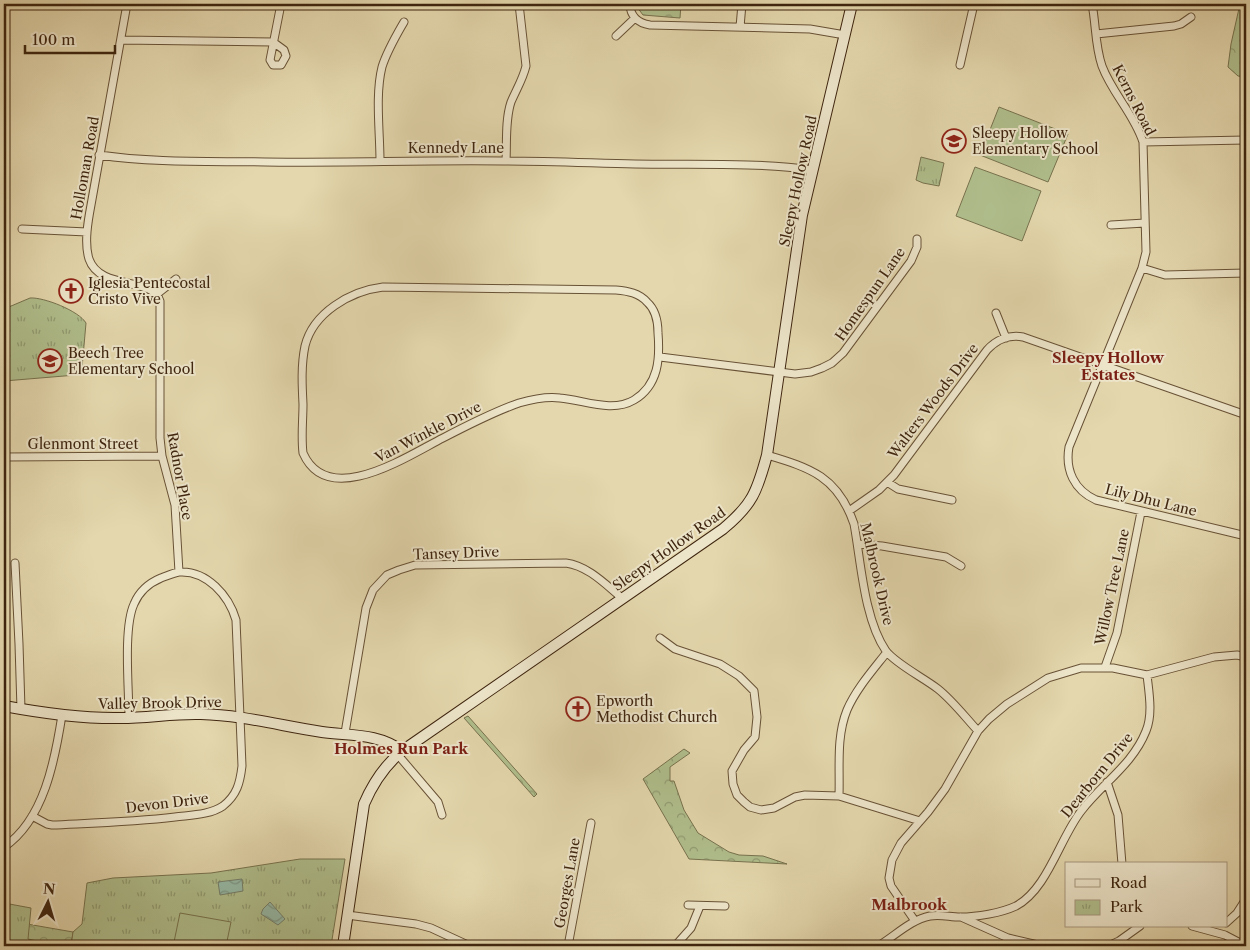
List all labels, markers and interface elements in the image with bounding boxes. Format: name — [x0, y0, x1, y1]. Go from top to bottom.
scale bar — [25, 22, 115, 54]
text: 100 m — [32, 30, 75, 49]
street label: Kerns Road — [1108, 61, 1160, 139]
street label: Sleepy Hollow Road — [775, 113, 821, 248]
street label: Holloman Road — [67, 114, 103, 221]
place label: Sleepy Hollow Elementary School — [972, 124, 1098, 158]
school or university icon: Sleepy Hollow Elementary School — [941, 128, 967, 154]
street label: Kennedy Lane — [408, 139, 504, 157]
street label: Homespun Lane — [831, 244, 909, 344]
place label: Iglesia Pentecostal Cristo Vive — [88, 274, 211, 308]
church icon: Iglesia Pentecostal Cristo Vive — [58, 278, 84, 304]
street label: Walters Woods Drive — [883, 340, 982, 463]
place label: Beech Tree Elementary School — [68, 344, 194, 378]
school or university icon: Beech Tree Elementary School — [37, 348, 63, 374]
district label: Sleepy Hollow Estates — [1052, 348, 1165, 384]
street label: Van Winkle Drive — [371, 397, 484, 467]
street label: Radnor Place — [163, 431, 197, 521]
street label: Glenmont Street — [28, 435, 138, 453]
street label: Lily Dhu Lane — [1103, 480, 1199, 520]
street label: Sleepy Hollow Road — [609, 503, 729, 595]
street label: Malbrook Drive — [856, 521, 898, 627]
street label: Willow Tree Lane — [1091, 527, 1133, 648]
street label: Tansey Drive — [413, 542, 500, 564]
place label: Epworth Methodist Church — [596, 692, 718, 726]
street label: Valley Brook Drive — [97, 693, 222, 713]
church icon: Epworth Methodist Church — [565, 696, 591, 722]
street label: Dearborn Drive — [1057, 729, 1137, 821]
district label: Holmes Run Park — [334, 739, 469, 758]
street label: Devon Drive — [124, 789, 210, 817]
street label: Georges Lane — [550, 836, 584, 930]
legend — [1065, 862, 1228, 928]
text: Road — [1110, 873, 1147, 892]
north arrow — [22, 878, 72, 928]
text: N — [42, 880, 56, 899]
district label: Malbrook — [871, 895, 948, 914]
text: Park — [1110, 897, 1144, 916]

